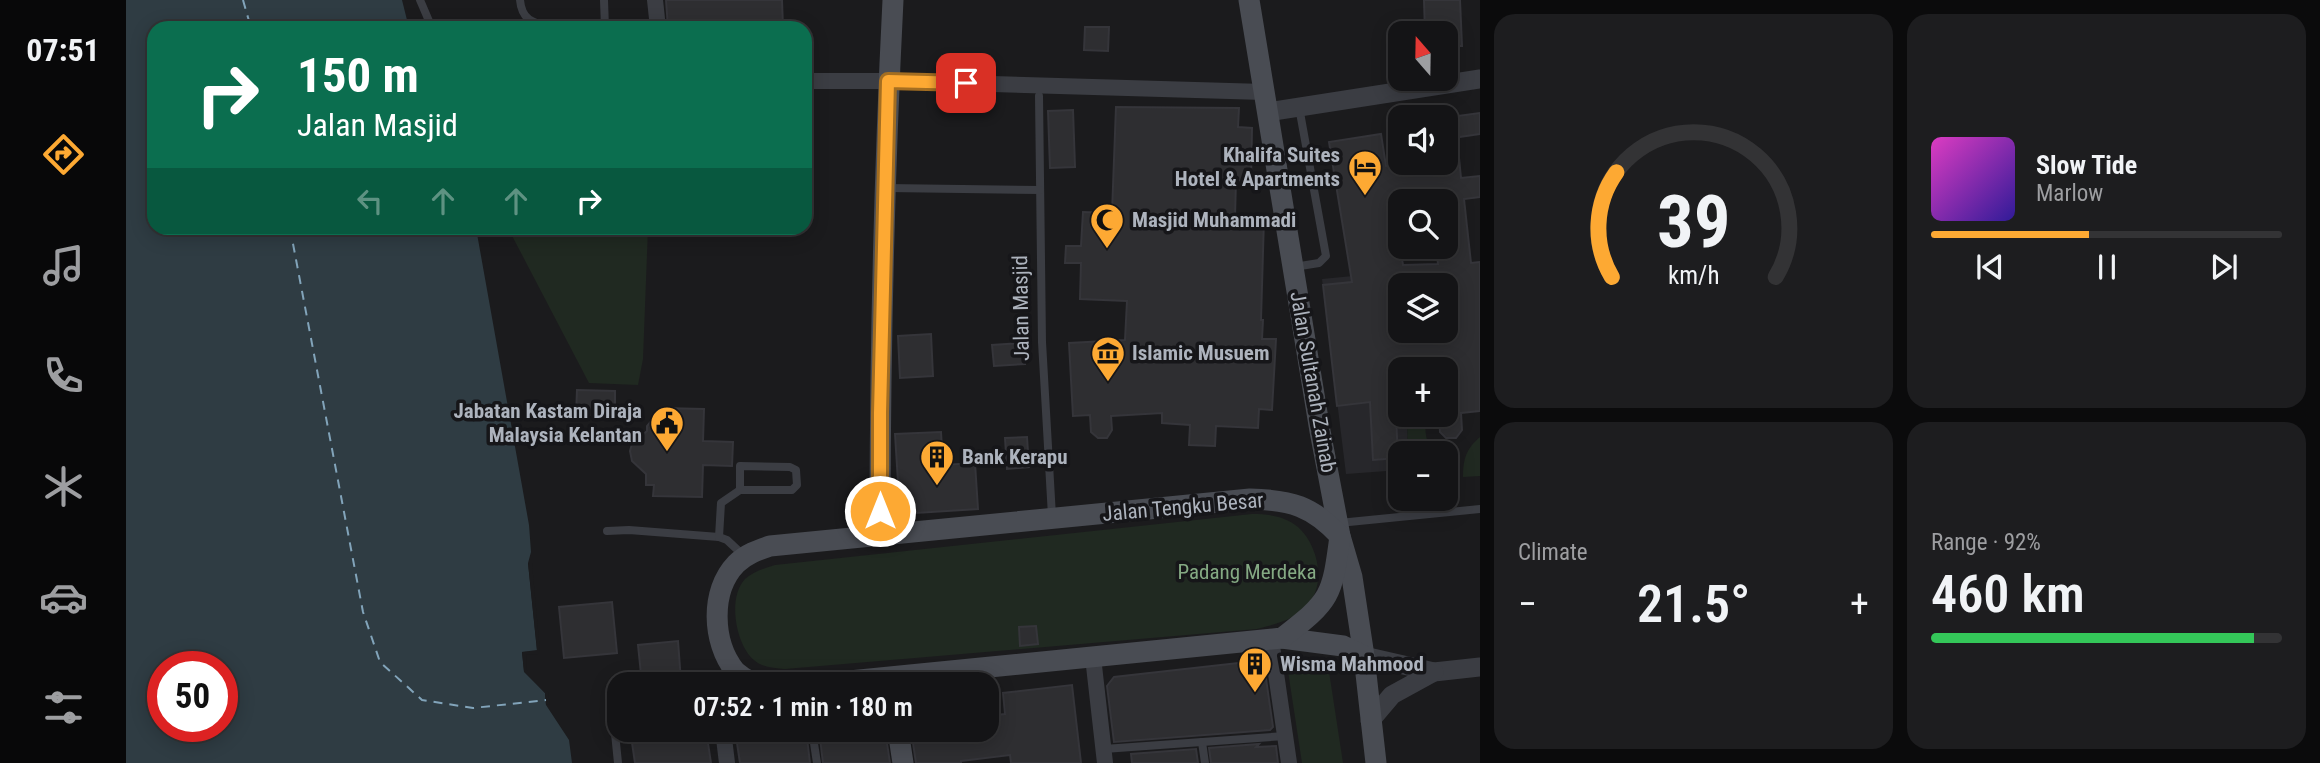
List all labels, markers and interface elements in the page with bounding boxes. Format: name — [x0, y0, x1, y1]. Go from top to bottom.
north arrow — [1388, 21, 1458, 91]
map controls — [1388, 21, 1458, 511]
text: 07:51 — [26, 31, 100, 69]
text: 150 m — [297, 47, 419, 104]
icon: right — [182, 49, 273, 140]
pin — [936, 53, 996, 113]
icon: arrive — [947, 64, 985, 102]
button: sound — [1388, 105, 1458, 175]
text: Jalan Masjid — [297, 106, 458, 144]
icon: directions — [39, 130, 88, 179]
place label: Khalifa Suites Hotel & Apartments — [1175, 143, 1340, 191]
hotel icon: Khalifa Suites Hotel & Apartments — [1346, 148, 1384, 197]
text: Slow Tide — [2036, 150, 2137, 180]
text: 39 — [1657, 180, 1730, 266]
text: Marlow — [2036, 180, 2103, 207]
icon: left — [351, 182, 389, 220]
icon: ahead — [424, 182, 462, 220]
icon: ahead — [497, 182, 535, 220]
icon: right — [570, 182, 608, 220]
button: search — [1388, 189, 1458, 259]
mosque icon: Masjid Muhammadi — [1088, 201, 1126, 250]
place label: Masjid Muhammadi — [1132, 208, 1296, 232]
icon: music — [39, 241, 88, 290]
icon: previous — [1971, 248, 2009, 286]
icon: pause — [2088, 248, 2126, 286]
icon: next — [2205, 248, 2243, 286]
street label: Jalan Masjid — [1008, 255, 1034, 361]
text: km/h — [1668, 261, 1719, 290]
button: layers — [1388, 273, 1458, 343]
street label: Jalan Sultanah Zainab — [1285, 289, 1341, 475]
museum icon: Islamic Musuem — [1089, 334, 1127, 383]
place label: Islamic Musuem — [1132, 341, 1270, 365]
icon: phone — [39, 351, 88, 400]
button: + — [1388, 357, 1458, 427]
place label: Jabatan Kastam Diraja Malaysia Kelantan — [453, 399, 642, 447]
public building icon: Jabatan Kastam Diraja Malaysia Kelantan — [648, 404, 686, 453]
building icon: Bank Kerapu — [918, 438, 956, 487]
button: − — [1388, 441, 1458, 511]
place label: Bank Kerapu — [962, 445, 1068, 469]
icon: climate — [39, 462, 88, 511]
position arrow — [843, 474, 917, 548]
street label: Jalan Tengku Besar — [1101, 488, 1265, 526]
text: Range · 92% — [1931, 529, 2041, 556]
text: Climate — [1518, 539, 1588, 566]
park label: Padang Merdeka — [1177, 560, 1317, 584]
text: 460 km — [1931, 564, 2085, 625]
icon: car — [39, 573, 88, 622]
text: 21.5° — [1637, 574, 1750, 635]
text: − — [1518, 582, 1537, 626]
text: + — [1850, 582, 1869, 626]
building icon: Wisma Mahmood — [1236, 645, 1274, 694]
speed limit sign: 50 — [147, 651, 238, 742]
place label: Wisma Mahmood — [1280, 652, 1424, 676]
icon: filters — [39, 683, 88, 732]
text: 07:52 · 1 min · 180 m — [693, 692, 913, 722]

